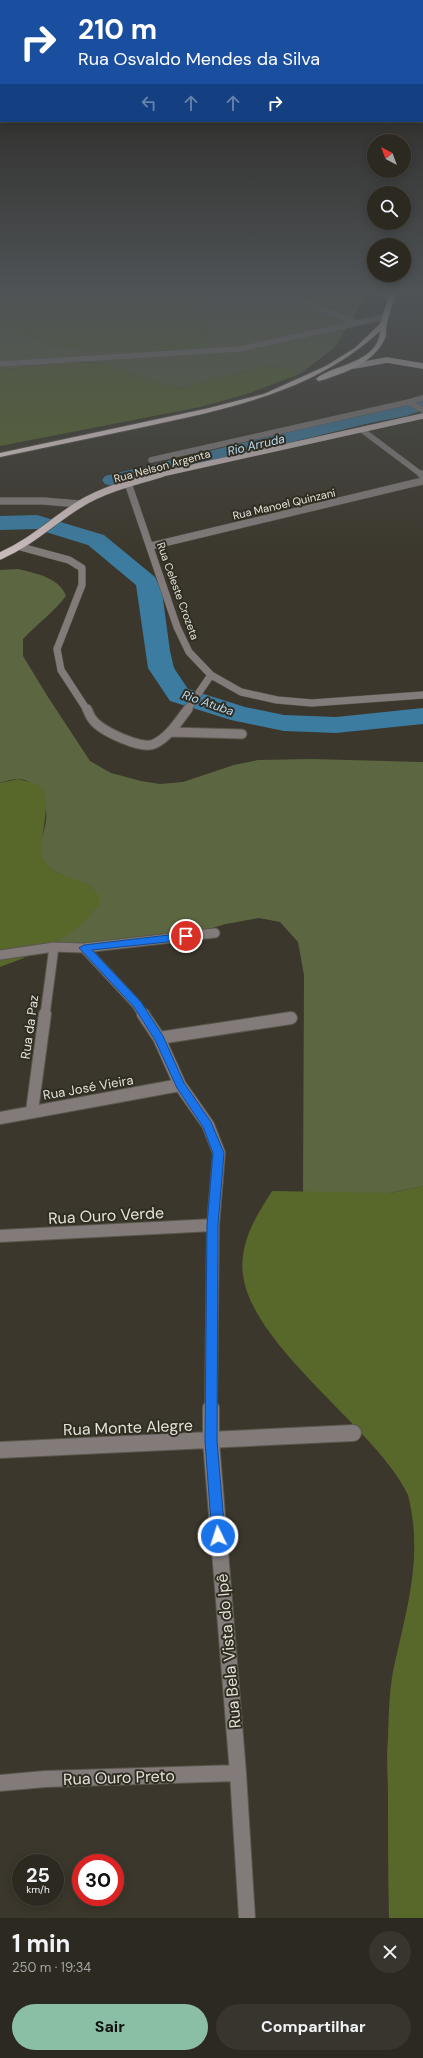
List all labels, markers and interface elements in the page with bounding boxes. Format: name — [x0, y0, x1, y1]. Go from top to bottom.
text: 210 m — [78, 11, 157, 48]
icon: right — [12, 16, 64, 68]
text: Rua Osvaldo Mendes da Silva — [78, 47, 320, 71]
icon: left — [138, 92, 160, 114]
icon: ahead — [180, 92, 202, 114]
icon: ahead — [222, 92, 244, 114]
icon: right — [264, 92, 286, 114]
north arrow — [367, 134, 411, 178]
map controls — [367, 134, 411, 282]
button: search — [367, 186, 411, 230]
button: layers — [367, 238, 411, 282]
water label: Rio Arruda — [226, 431, 287, 459]
street label: Rua Nelson Argenta — [112, 446, 212, 486]
street label: Rua Manoel Quinzani — [231, 485, 337, 523]
street label: Rua Celeste Crozeta — [154, 540, 202, 642]
water label: Rio Atuba — [180, 687, 236, 719]
pin — [169, 919, 203, 953]
icon: arrive — [175, 925, 197, 947]
street label: Rua da Paz — [17, 994, 42, 1060]
street label: Rua José Vieira — [42, 1071, 135, 1104]
street label: Rua Ouro Verde — [48, 1202, 165, 1229]
street label: Rua Monte Alegre — [63, 1415, 193, 1440]
position arrow — [197, 1515, 239, 1557]
street label: Rua Bela Vista do Ipê — [211, 1573, 246, 1729]
street label: Rua Ouro Preto — [63, 1765, 175, 1790]
speed limit sign: 30 — [72, 1854, 124, 1906]
text: 25 — [26, 1862, 50, 1888]
text: km/h — [26, 1883, 50, 1896]
text: 1 min — [12, 1928, 70, 1959]
button: close — [369, 1931, 411, 1973]
text: 250 m · 19:34 — [12, 1959, 91, 1976]
button: Sair — [12, 2004, 208, 2050]
button: Compartilhar — [216, 2004, 411, 2050]

